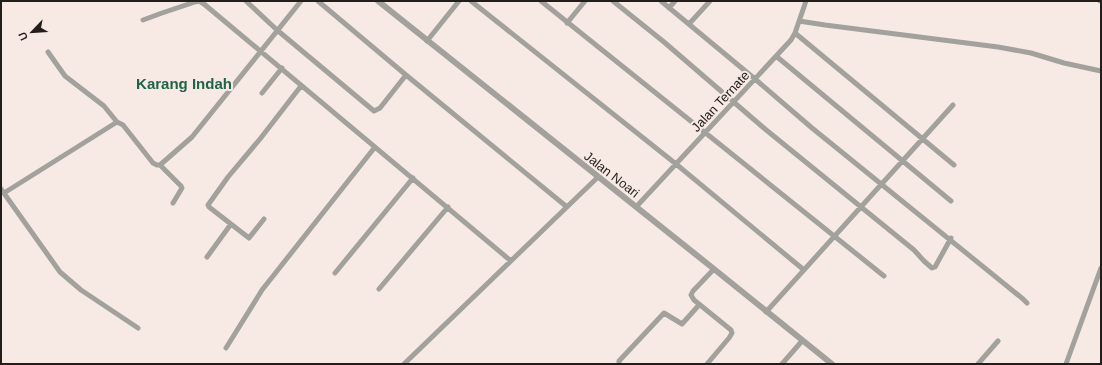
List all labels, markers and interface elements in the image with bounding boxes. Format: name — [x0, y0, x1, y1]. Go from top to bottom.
north arrow — [12, 12, 52, 52]
text: U — [16, 30, 30, 42]
street label: Jalan Ternate — [688, 68, 752, 135]
district label: Karang Indah — [136, 75, 232, 92]
street label: Jalan Noari — [581, 148, 642, 201]

